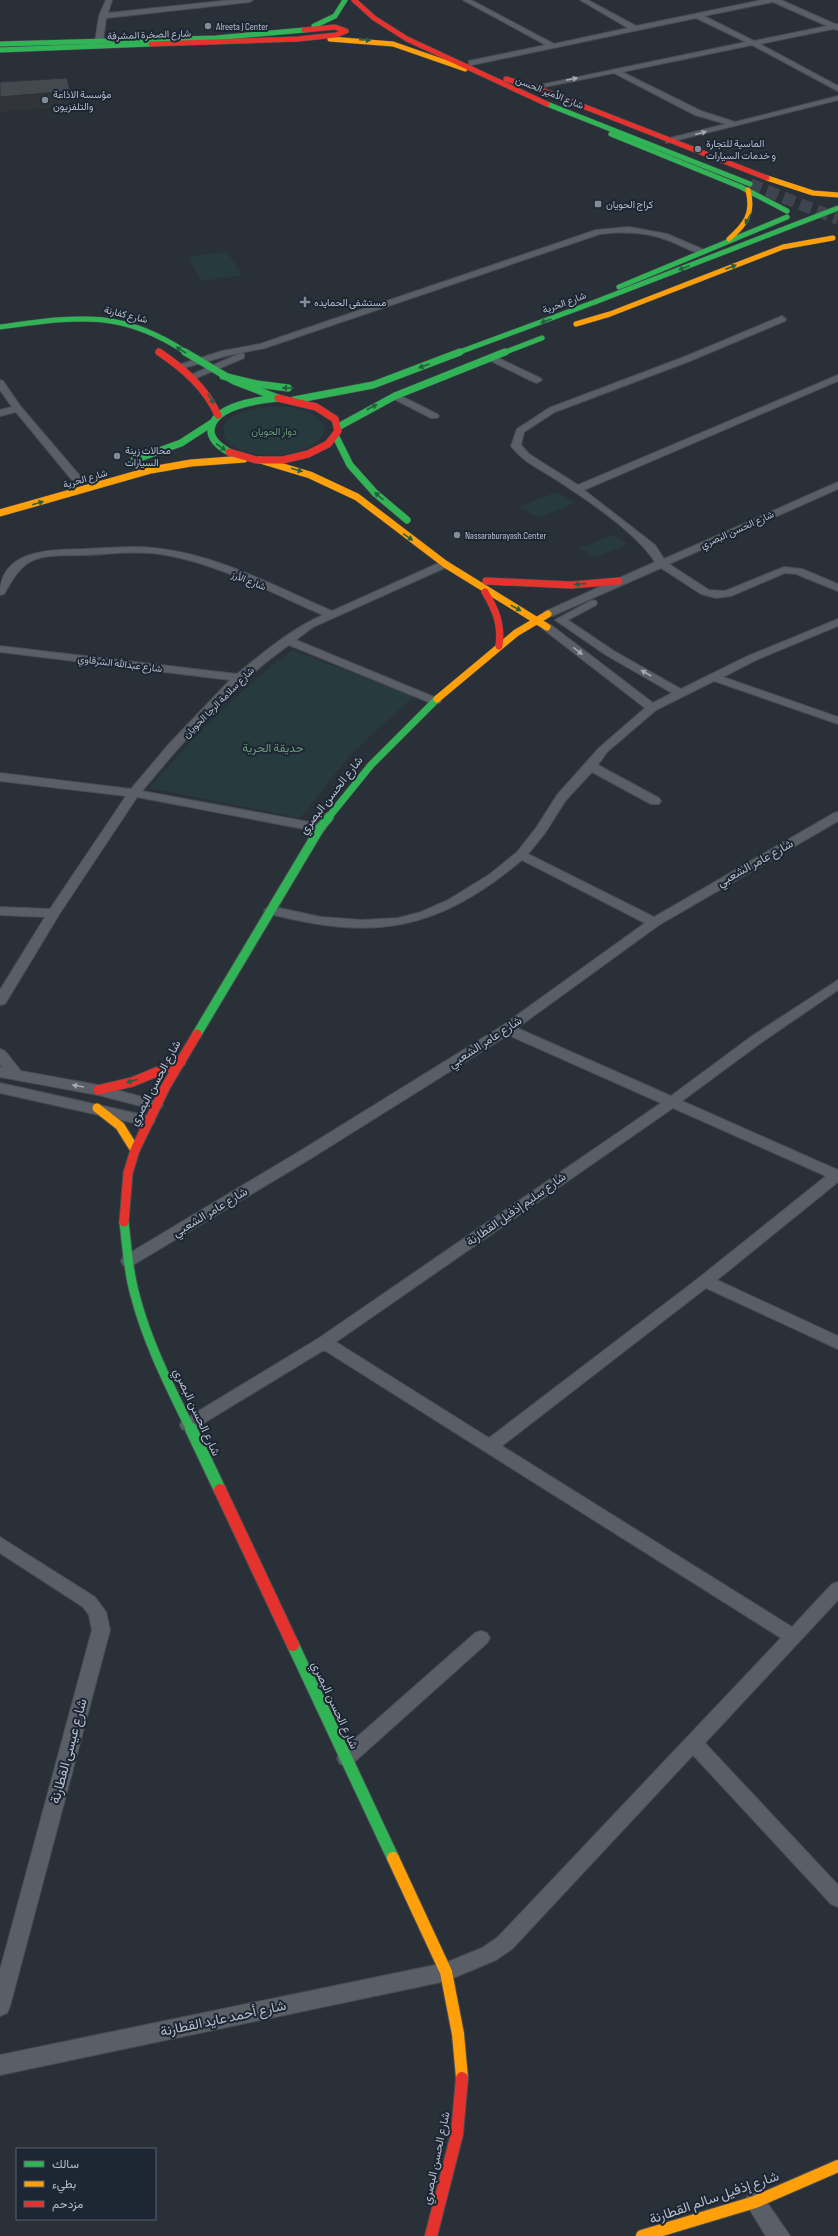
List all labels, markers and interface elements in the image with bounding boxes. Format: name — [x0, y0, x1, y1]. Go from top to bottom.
marker: Alreeta J Center — [203, 21, 213, 31]
place label: Alreeta J Center — [215, 21, 268, 33]
street label: شارع الصخرة المشرفة — [107, 28, 191, 42]
one-way arrow — [359, 37, 371, 44]
street label: شارع الأمير الحسن — [514, 74, 585, 112]
one-way arrow — [566, 76, 578, 82]
place label: مؤسسة الاذاعة والتلفزيون — [53, 89, 111, 113]
marker: مؤسسة الاذاعة والتلفزيون — [40, 95, 50, 105]
one-way arrow — [695, 129, 707, 135]
place label: الماسية للتجارة و خدمات السيارات — [706, 138, 776, 162]
marker: الماسية للتجارة و خدمات السيارات — [693, 144, 703, 154]
marker: كراج الحويان — [593, 199, 603, 209]
place label: كراج الحويان — [606, 199, 654, 211]
one-way arrow — [744, 213, 751, 225]
one-way arrow — [725, 264, 737, 270]
one-way arrow — [678, 265, 690, 271]
street label: شارع الحرية — [541, 289, 588, 316]
marker: مستشفى الحمايده — [299, 296, 311, 308]
place label: مستشفى الحمايده — [314, 297, 386, 309]
street label: شارع كفارنة — [103, 304, 149, 326]
one-way arrow — [539, 318, 551, 324]
one-way arrow — [175, 347, 187, 354]
one-way arrow — [418, 364, 430, 370]
one-way arrow — [281, 385, 294, 391]
one-way arrow — [207, 393, 214, 405]
one-way arrow — [366, 404, 378, 411]
park label: دوار الحويان — [251, 426, 297, 438]
one-way arrow — [216, 443, 227, 451]
place label: محالات زينة السيارات — [125, 445, 171, 469]
marker: محالات زينة السيارات — [112, 451, 122, 461]
street label: شارع الحرية — [62, 467, 109, 491]
one-way arrow — [292, 467, 304, 473]
one-way arrow — [374, 491, 384, 500]
one-way arrow — [32, 500, 44, 506]
street label: شارع الحسن البصري — [699, 508, 777, 553]
marker: Nassaraburayash.Center — [452, 530, 462, 540]
place label: Nassaraburayash.Center — [465, 530, 546, 542]
one-way arrow — [402, 533, 413, 541]
street label: شارع الأرز — [229, 568, 268, 593]
one-way arrow — [574, 581, 586, 588]
one-way arrow — [510, 605, 522, 612]
one-way arrow — [572, 647, 583, 655]
street label: شارع عبدالله الشرقاوي — [77, 653, 163, 677]
street label: شارع سلامة الرجا الحويان — [181, 664, 257, 741]
one-way arrow — [640, 670, 652, 677]
park label: حديقة الحرية — [242, 741, 304, 756]
street label: شارع الحسن البصري — [296, 753, 368, 839]
street label: شارع عامر الشعبي — [715, 836, 797, 892]
street label: شارع عامر الشعبي — [446, 1013, 526, 1073]
street label: شارع الحسن البصري — [127, 1038, 186, 1130]
one-way arrow — [125, 1078, 137, 1084]
one-way arrow — [72, 1083, 84, 1089]
street label: شارع سليم إذفيل القطارنة — [464, 1169, 570, 1250]
street label: شارع عامر الشعبي — [170, 1184, 251, 1242]
street label: شارع الحسن البصري — [168, 1366, 223, 1459]
street label: شارع الحسن البصري — [306, 1659, 361, 1752]
street label: شارع عيسى القطارنة — [46, 1697, 93, 1806]
street label: شارع أحمد عايد القطارنة — [159, 1997, 288, 2042]
street label: شارع الحسن البصري — [419, 2110, 456, 2207]
legend — [16, 2148, 156, 2220]
text: سالك — [52, 2157, 79, 2172]
street label: شارع إذفيل سالم القطارنة — [647, 2167, 782, 2230]
text: بطيء — [52, 2177, 76, 2194]
text: مزدحم — [52, 2197, 83, 2212]

